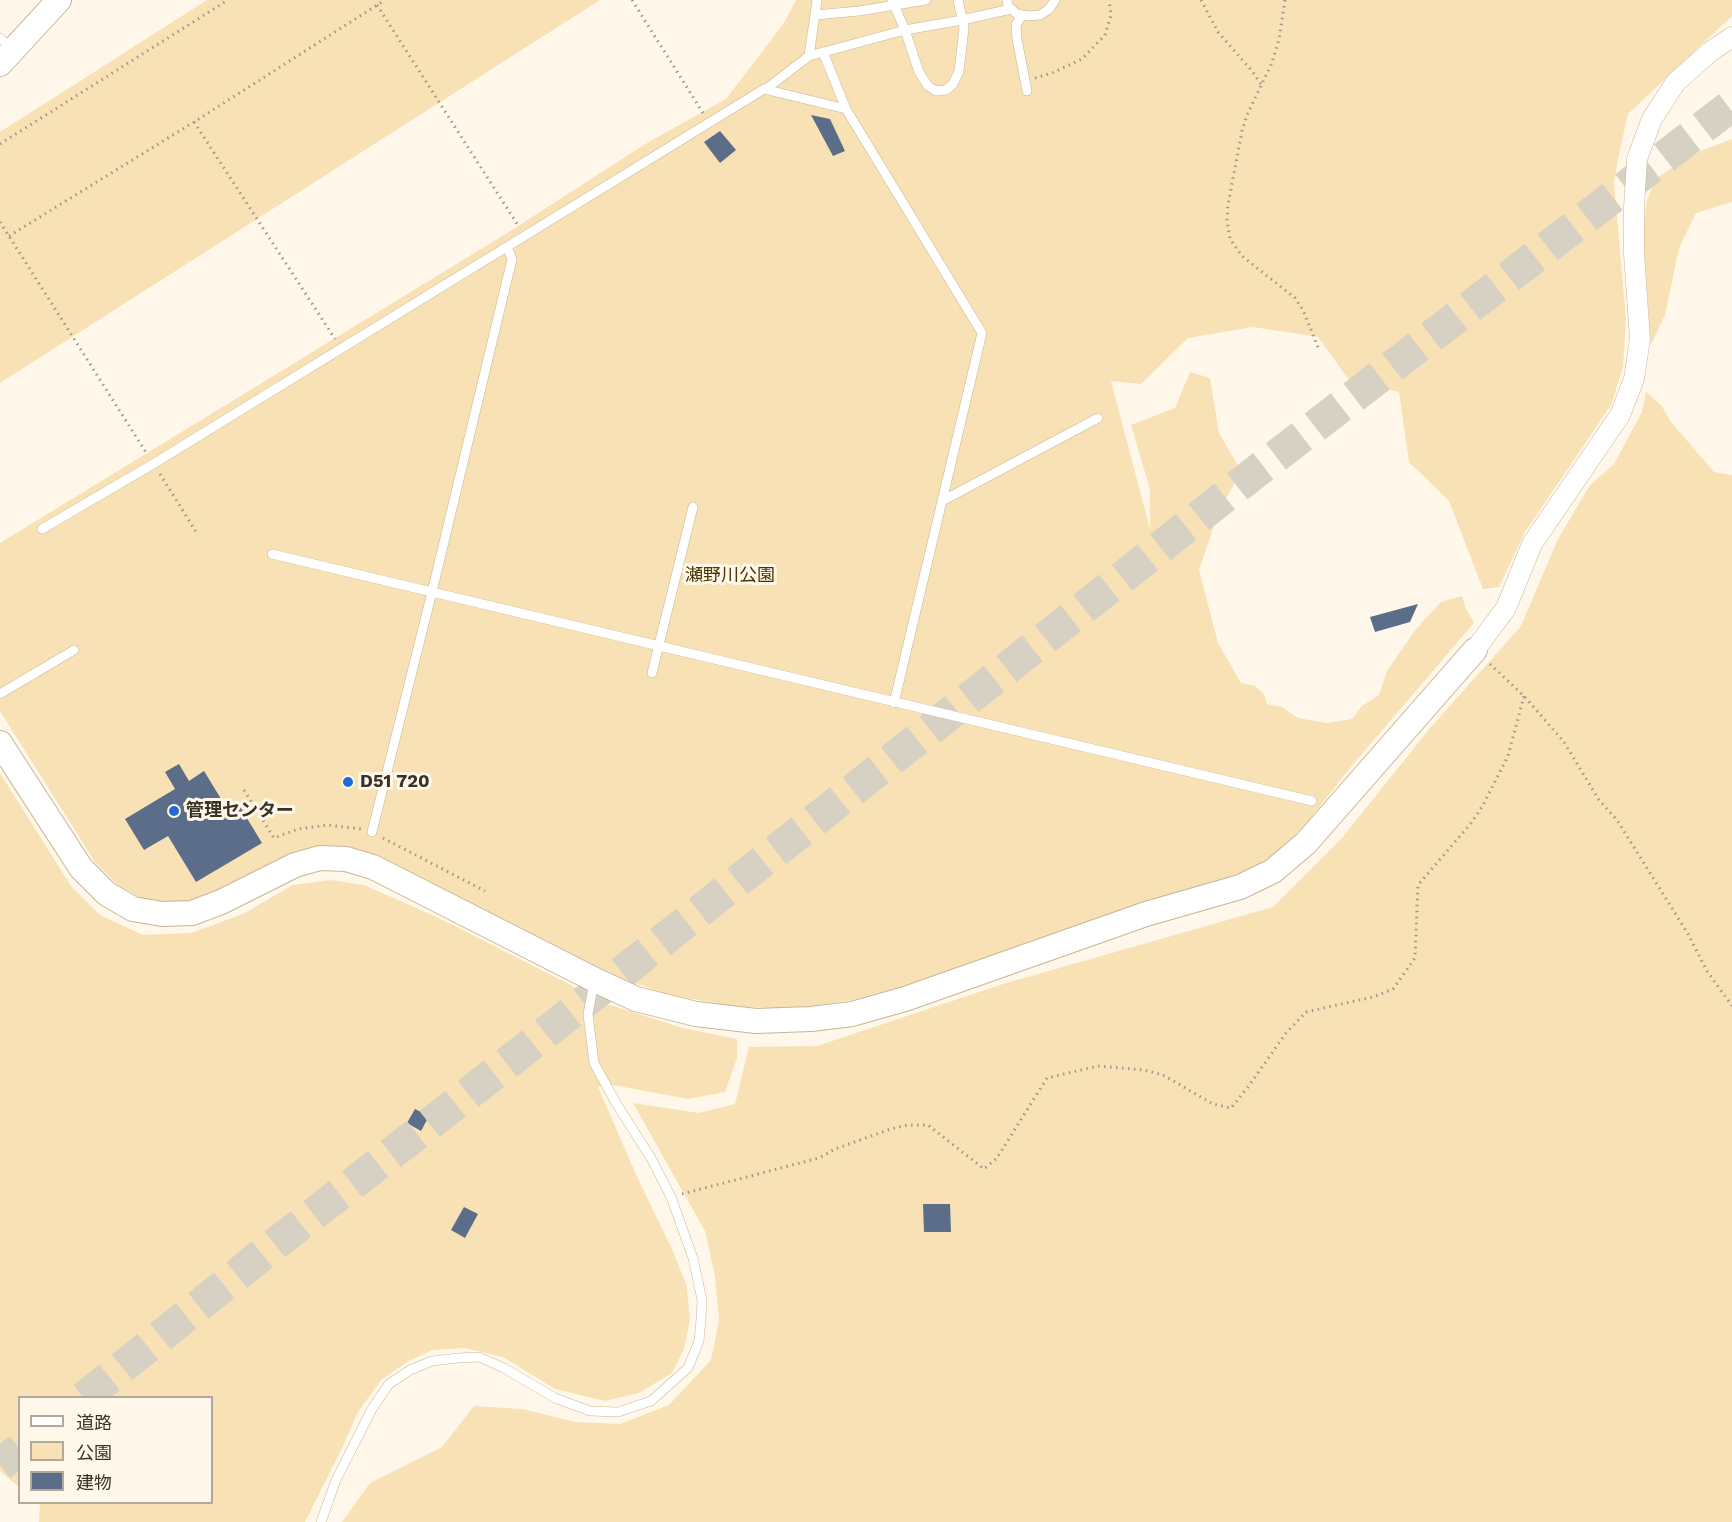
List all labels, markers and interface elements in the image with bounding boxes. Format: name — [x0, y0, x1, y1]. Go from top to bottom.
park label: 瀬野川公園 — [685, 565, 775, 587]
place label: D51 720 — [360, 771, 430, 793]
marker: D51 720 — [341, 775, 355, 789]
place label: 管理センター — [186, 800, 294, 822]
marker: 管理センター — [167, 804, 181, 818]
legend — [18, 1396, 213, 1504]
text: 道路 — [76, 1412, 112, 1433]
text: 公園 — [76, 1442, 112, 1463]
text: 建物 — [76, 1472, 112, 1493]

